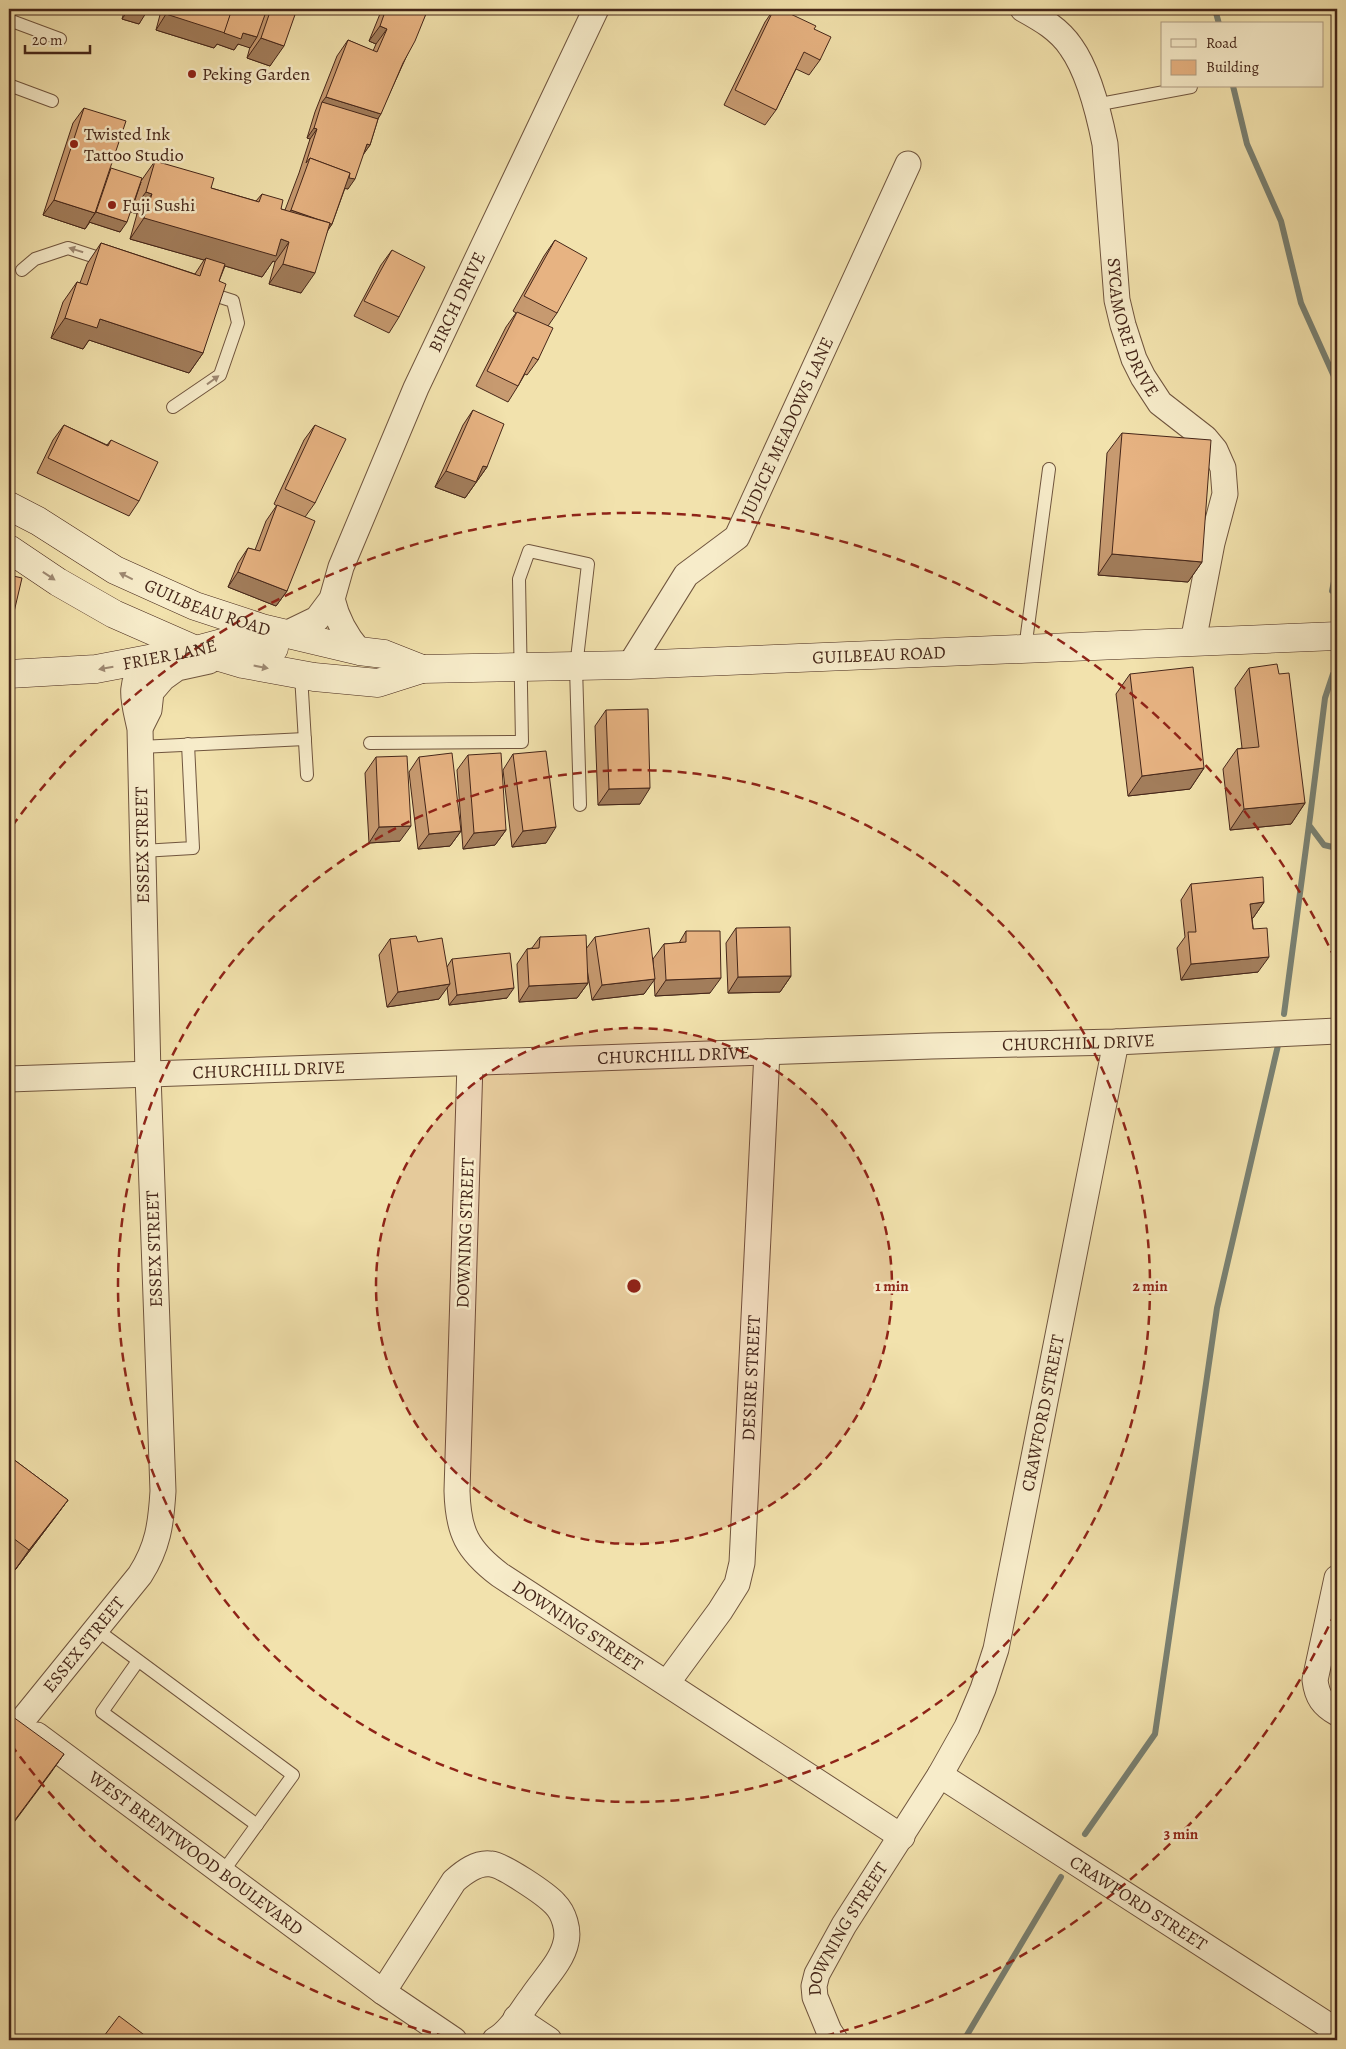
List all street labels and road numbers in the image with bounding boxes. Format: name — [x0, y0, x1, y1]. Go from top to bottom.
street label: BIRCH DRIVE — [423, 248, 491, 356]
street label: SYCAMORE DRIVE — [1102, 257, 1165, 401]
street label: JUDICE MEADOWS LANE — [735, 333, 839, 522]
street label: GUILBEAU ROAD — [141, 573, 273, 642]
street label: FRIER LANE — [120, 633, 219, 676]
street label: GUILBEAU ROAD — [812, 640, 946, 670]
street label: ESSEX STREET — [129, 786, 155, 904]
street label: CHURCHILL DRIVE — [1002, 1028, 1155, 1056]
street label: CHURCHILL DRIVE — [597, 1040, 750, 1070]
street label: CHURCHILL DRIVE — [192, 1055, 346, 1084]
street label: DOWNING STREET — [450, 1157, 480, 1309]
street label: ESSEX STREET — [140, 1190, 168, 1308]
street label: DESIRE STREET — [736, 1314, 766, 1442]
street label: CRAWFORD STREET — [1015, 1332, 1070, 1493]
street label: DOWNING STREET — [508, 1574, 648, 1677]
street label: ESSEX STREET — [37, 1591, 130, 1698]
street label: WEST BRENTWOOD BOULEVARD — [83, 1765, 308, 1941]
street label: CRAWFORD STREET — [1065, 1850, 1212, 1956]
street label: DOWNING STREET — [802, 1857, 893, 1997]

